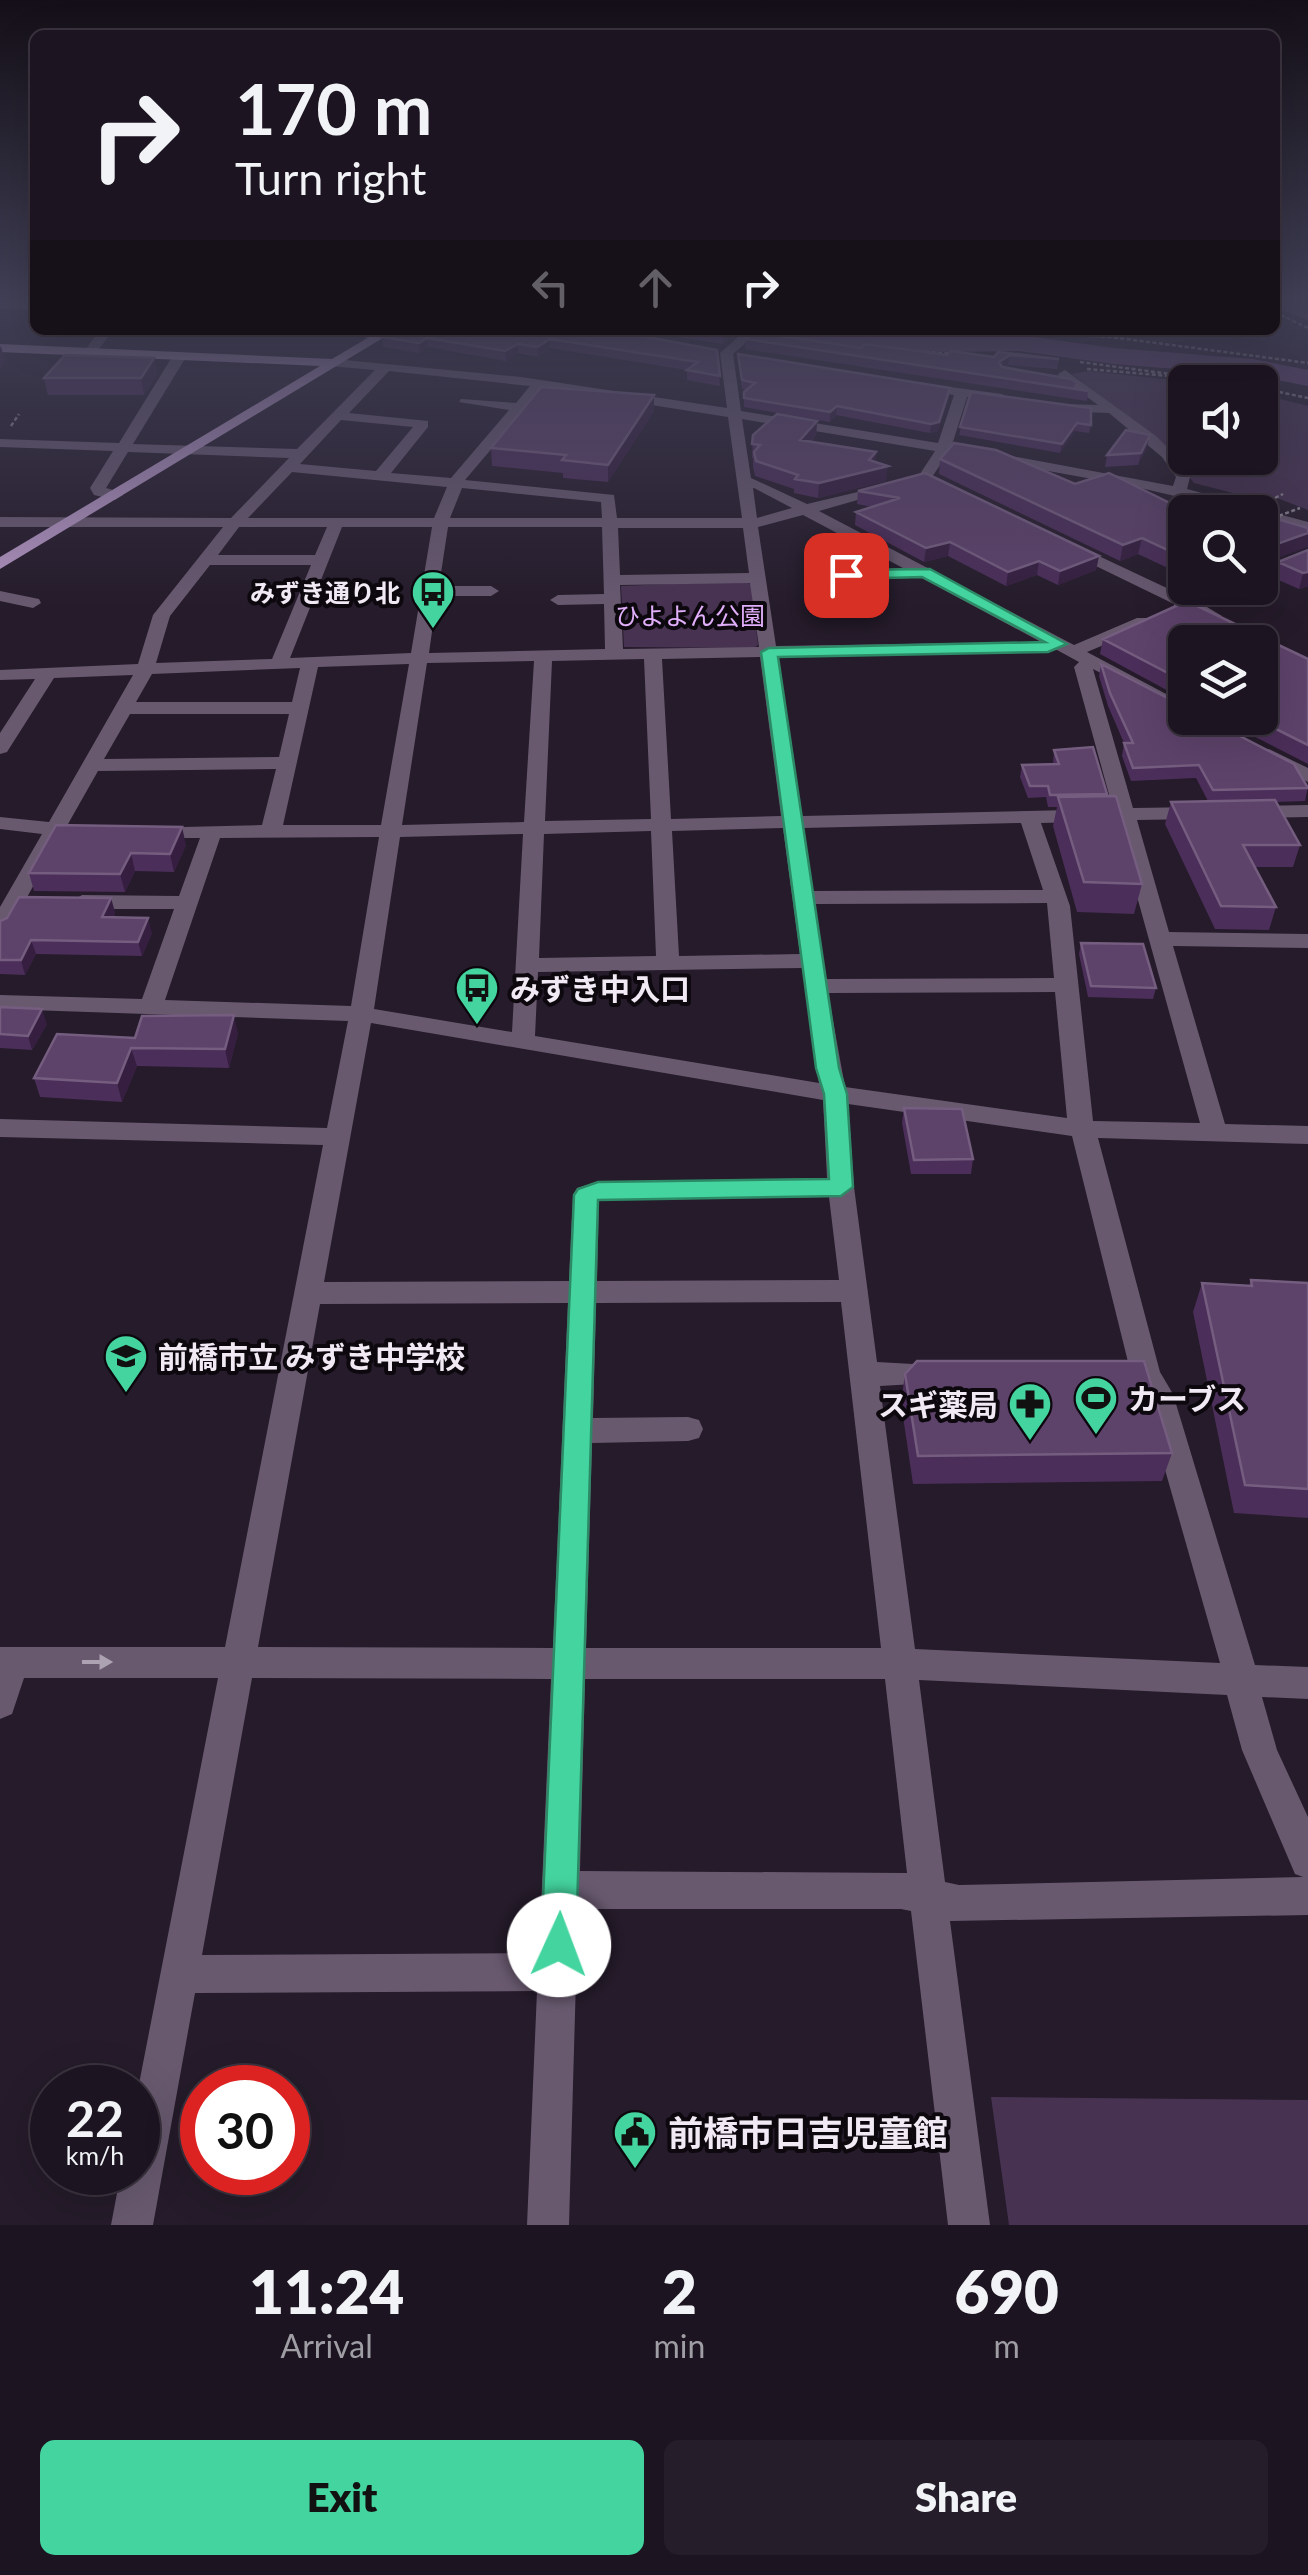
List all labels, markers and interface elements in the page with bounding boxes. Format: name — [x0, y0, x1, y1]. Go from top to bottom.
text: 170 m — [235, 66, 432, 150]
icon: right — [70, 70, 200, 200]
text: Turn right — [235, 151, 426, 205]
icon: left — [523, 260, 578, 315]
icon: ahead — [628, 260, 683, 315]
icon: right — [733, 260, 788, 315]
map controls — [1168, 365, 1278, 735]
button: sound — [1168, 365, 1278, 475]
button: search — [1168, 495, 1278, 605]
pin — [804, 533, 889, 618]
icon: arrive — [819, 548, 874, 603]
bus stop icon: みずき通り北 — [410, 569, 456, 630]
place label: みずき通り北 — [250, 577, 400, 607]
park label: ひよよん公園 — [615, 600, 765, 630]
button: layers — [1168, 625, 1278, 735]
bus stop icon: みずき中入口 — [454, 965, 500, 1026]
place label: みずき中入口 — [510, 970, 690, 1006]
school or university icon: 前橋市立 みずき中学校 — [103, 1333, 149, 1394]
place label: 前橋市立 みずき中学校 — [158, 1338, 465, 1374]
sports icon: カーブス — [1073, 1375, 1119, 1436]
place label: カーブス — [1128, 1380, 1246, 1416]
pharmacy icon: スギ薬局 — [1007, 1381, 1053, 1442]
place label: スギ薬局 — [878, 1386, 998, 1422]
one-way arrow — [82, 1653, 114, 1669]
position arrow — [507, 1893, 611, 1997]
speed limit sign: 30 — [180, 2065, 310, 2195]
text: 22 — [66, 2088, 124, 2148]
public building icon: 前橋市日吉児童館 — [612, 2109, 658, 2170]
place label: 前橋市日吉児童館 — [668, 2111, 948, 2153]
text: km/h — [66, 2140, 124, 2170]
text: 11:24 — [249, 2255, 404, 2327]
text: 2 — [662, 2255, 697, 2327]
text: 690 — [954, 2255, 1059, 2327]
text: Arrival — [281, 2326, 373, 2365]
text: min — [653, 2326, 705, 2365]
text: m — [993, 2326, 1020, 2365]
button: Exit — [40, 2440, 644, 2555]
button: Share — [664, 2440, 1268, 2555]

